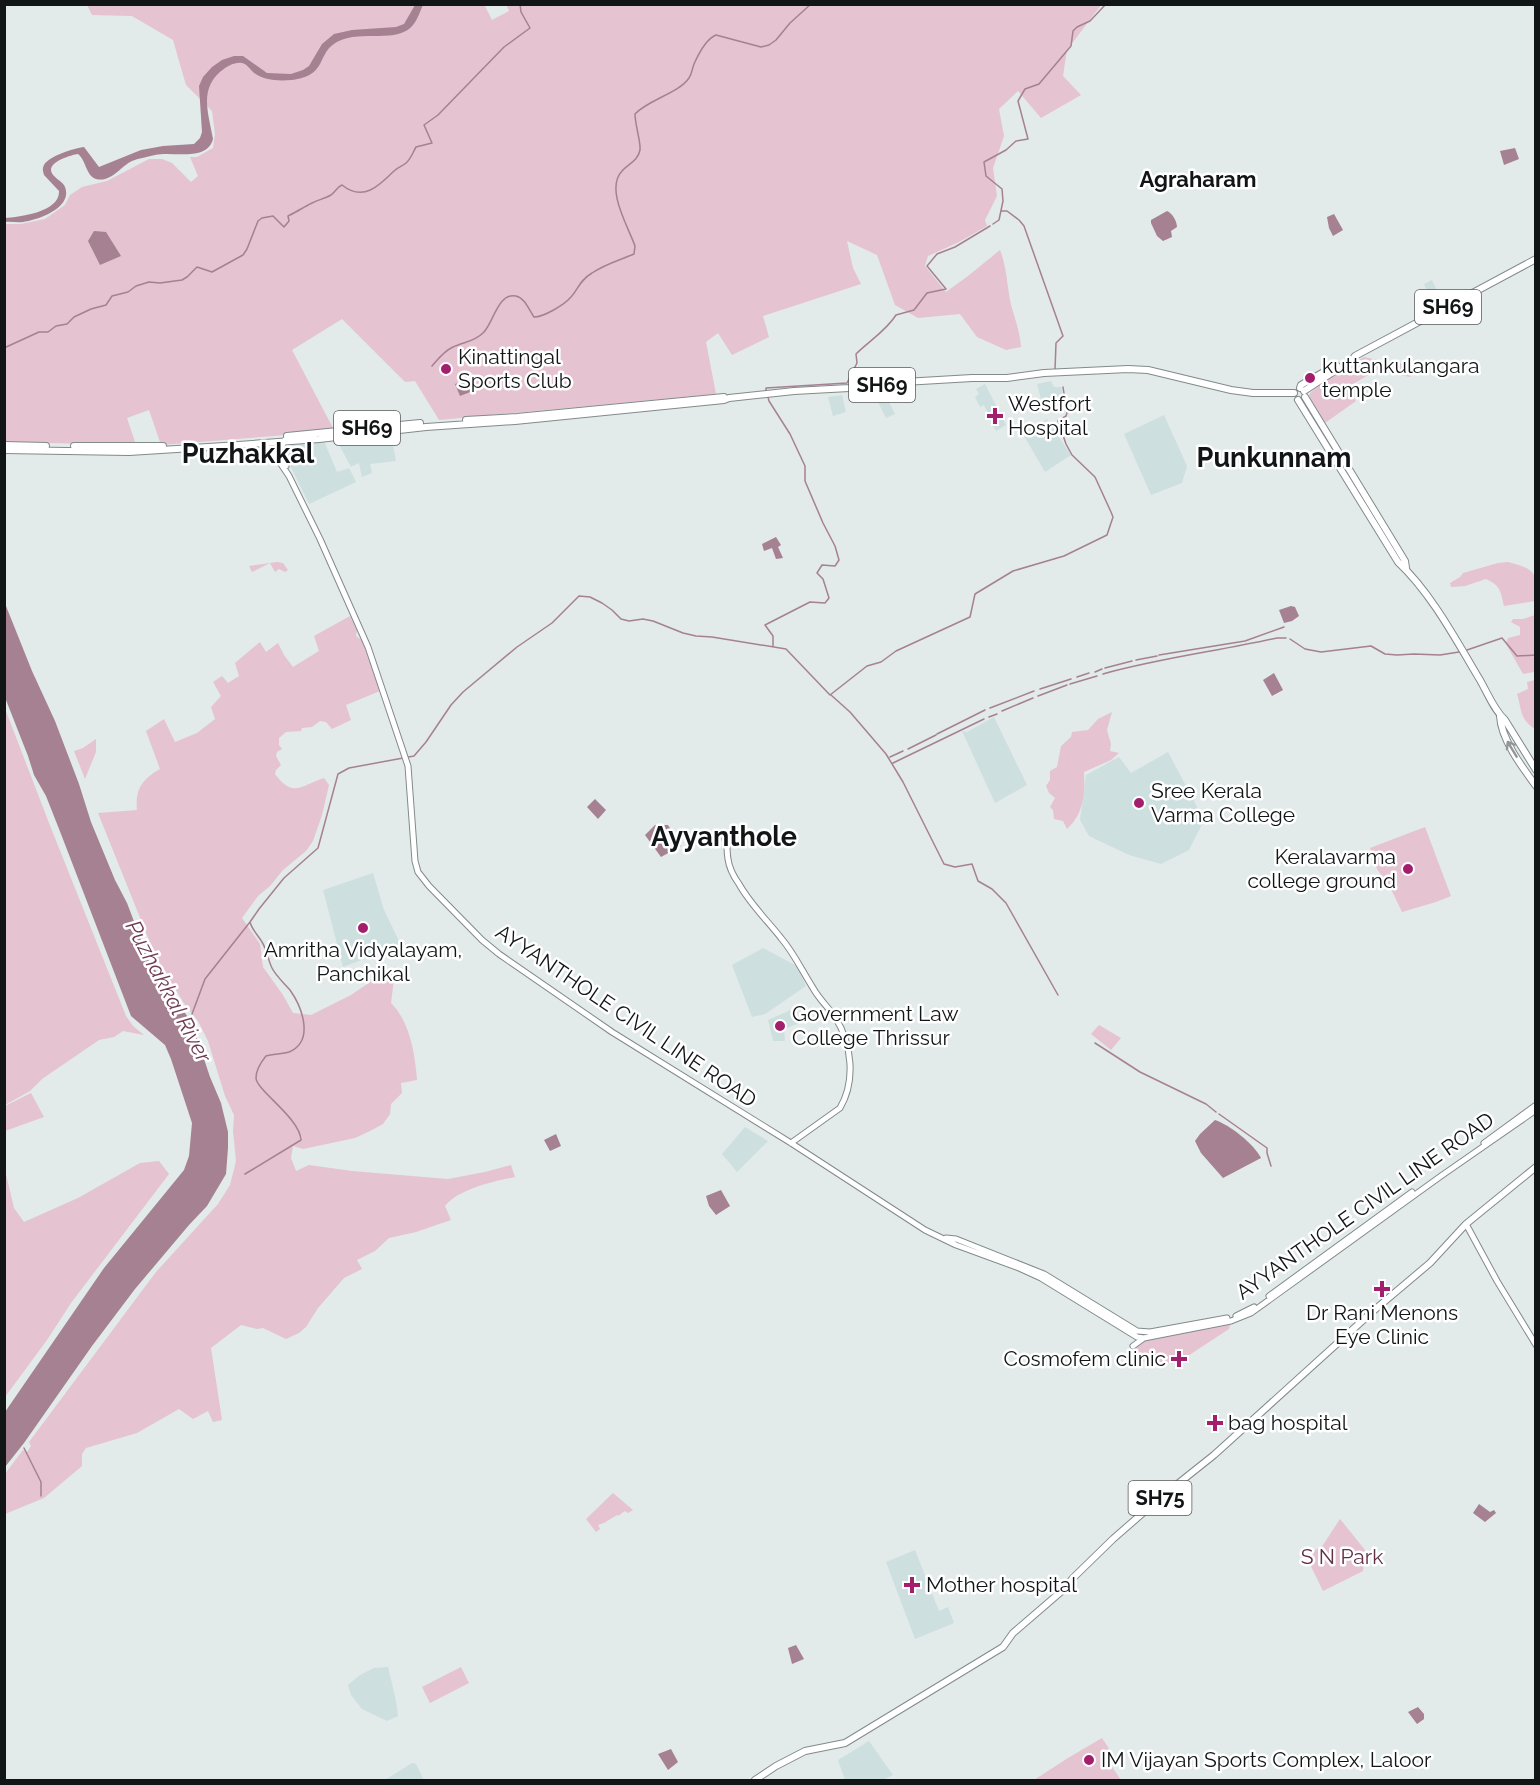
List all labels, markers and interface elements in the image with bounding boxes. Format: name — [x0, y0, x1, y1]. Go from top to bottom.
district label: Agraharam — [1140, 166, 1256, 192]
road number: SH69 — [1415, 290, 1481, 324]
place label: Kinattingal Sports Club — [458, 344, 572, 393]
place label: kuttankulangara temple — [1322, 353, 1480, 402]
marker: Kinattingal Sports Club — [439, 362, 453, 376]
road number: SH69 — [849, 368, 915, 402]
marker: kuttankulangara temple — [1303, 371, 1317, 385]
place label: Westfort Hospital — [1008, 391, 1092, 440]
marker: Westfort Hospital — [986, 407, 1004, 425]
road number: SH69 — [334, 411, 400, 445]
district label: Puzhakkal — [182, 438, 315, 469]
district label: Punkunnam — [1197, 442, 1351, 473]
one-way arrow — [1506, 741, 1518, 758]
place label: Sree Kerala Varma College — [1151, 778, 1295, 827]
marker: Sree Kerala Varma College — [1132, 796, 1146, 810]
district label: Ayyanthole — [651, 821, 797, 852]
place label: Keralavarma college ground — [1247, 844, 1396, 893]
marker: Keralavarma college ground — [1401, 862, 1415, 876]
water label: Puzhakkal River — [121, 916, 218, 1068]
street label: AYYANTHOLE CIVIL LINE ROAD — [491, 919, 761, 1112]
marker: Amritha Vidyalayam, Panchikal — [356, 921, 370, 935]
place label: Amritha Vidyalayam, Panchikal — [264, 937, 462, 986]
place label: Government Law College Thrissur — [792, 1001, 958, 1050]
marker: Government Law College Thrissur — [773, 1019, 787, 1033]
street label: AYYANTHOLE CIVIL LINE ROAD — [1231, 1107, 1498, 1304]
marker: Dr Rani Menons Eye Clinic — [1373, 1280, 1391, 1298]
place label: Dr Rani Menons Eye Clinic — [1306, 1300, 1458, 1349]
place label: Cosmofem clinic — [1004, 1346, 1166, 1371]
marker: Cosmofem clinic — [1170, 1350, 1188, 1368]
place label: bag hospital — [1228, 1410, 1348, 1435]
marker: bag hospital — [1206, 1414, 1224, 1432]
road number: SH75 — [1128, 1481, 1192, 1515]
park label: S N Park — [1301, 1544, 1383, 1569]
place label: Mother hospital — [926, 1572, 1077, 1597]
marker: Mother hospital — [903, 1576, 921, 1594]
place label: IM Vijayan Sports Complex, Laloor — [1101, 1747, 1432, 1772]
marker: IM Vijayan Sports Complex, Laloor — [1082, 1753, 1096, 1767]

